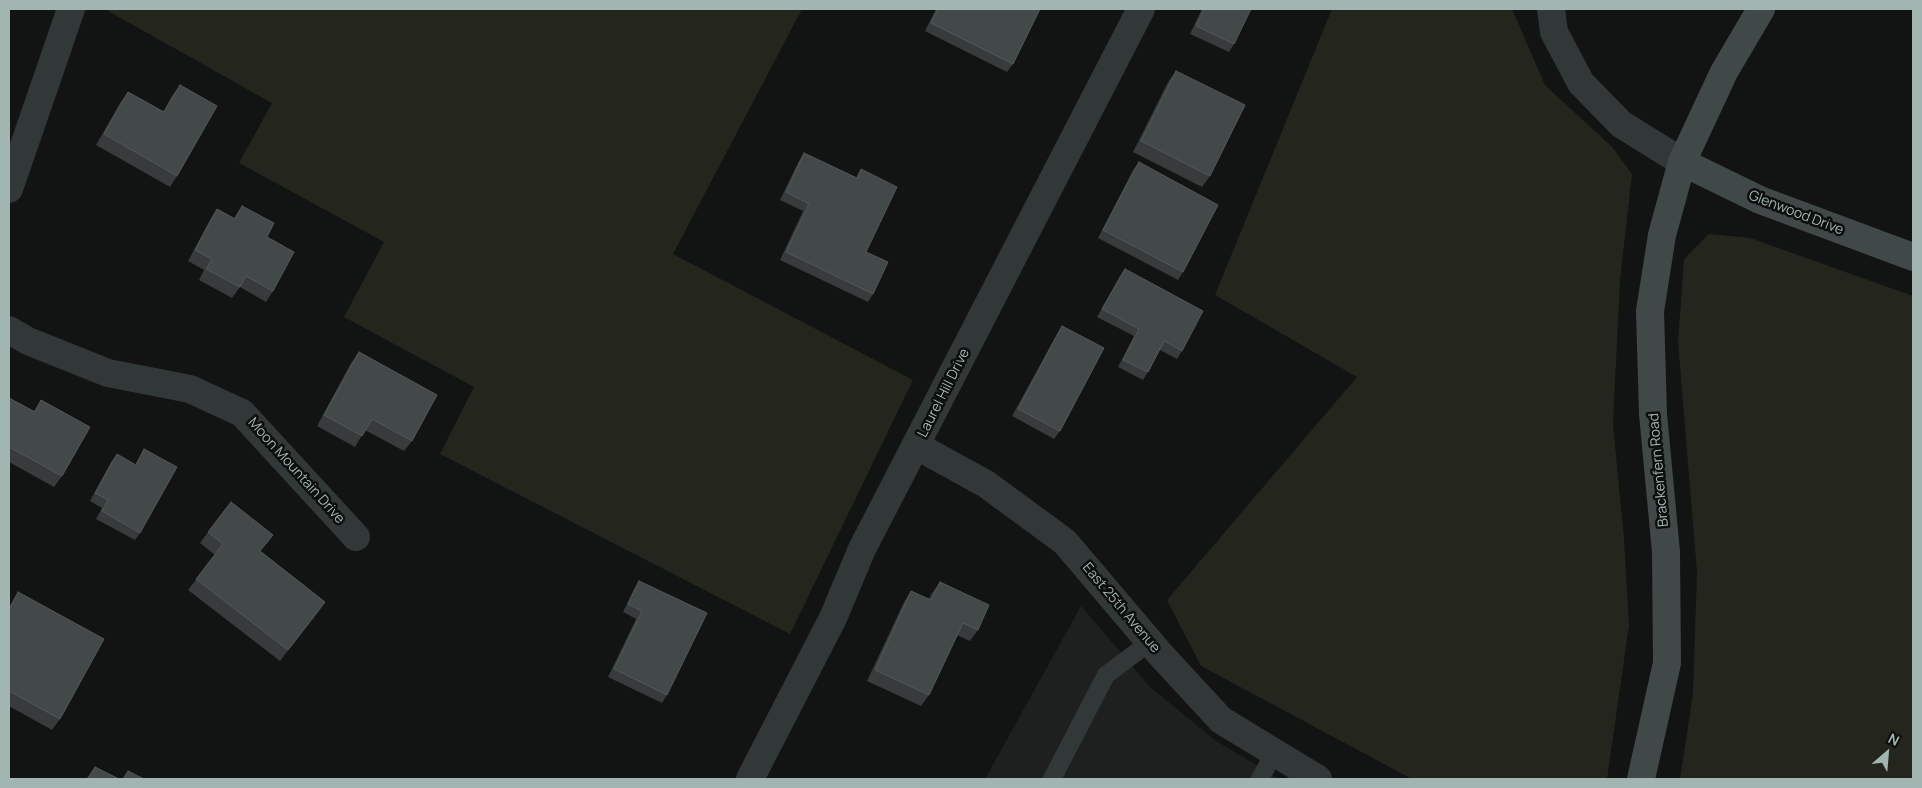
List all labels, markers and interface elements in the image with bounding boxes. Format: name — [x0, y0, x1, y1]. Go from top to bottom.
street label: Glenwood Drive — [1746, 187, 1846, 239]
street label: Laurel Hill Drive — [914, 346, 974, 440]
street label: Brackenfern Road — [1646, 412, 1672, 528]
street label: Moon Mountain Drive — [244, 415, 348, 527]
street label: East 25th Avenue — [1078, 560, 1164, 656]
north arrow — [1862, 728, 1912, 778]
text: N — [1885, 728, 1903, 750]

